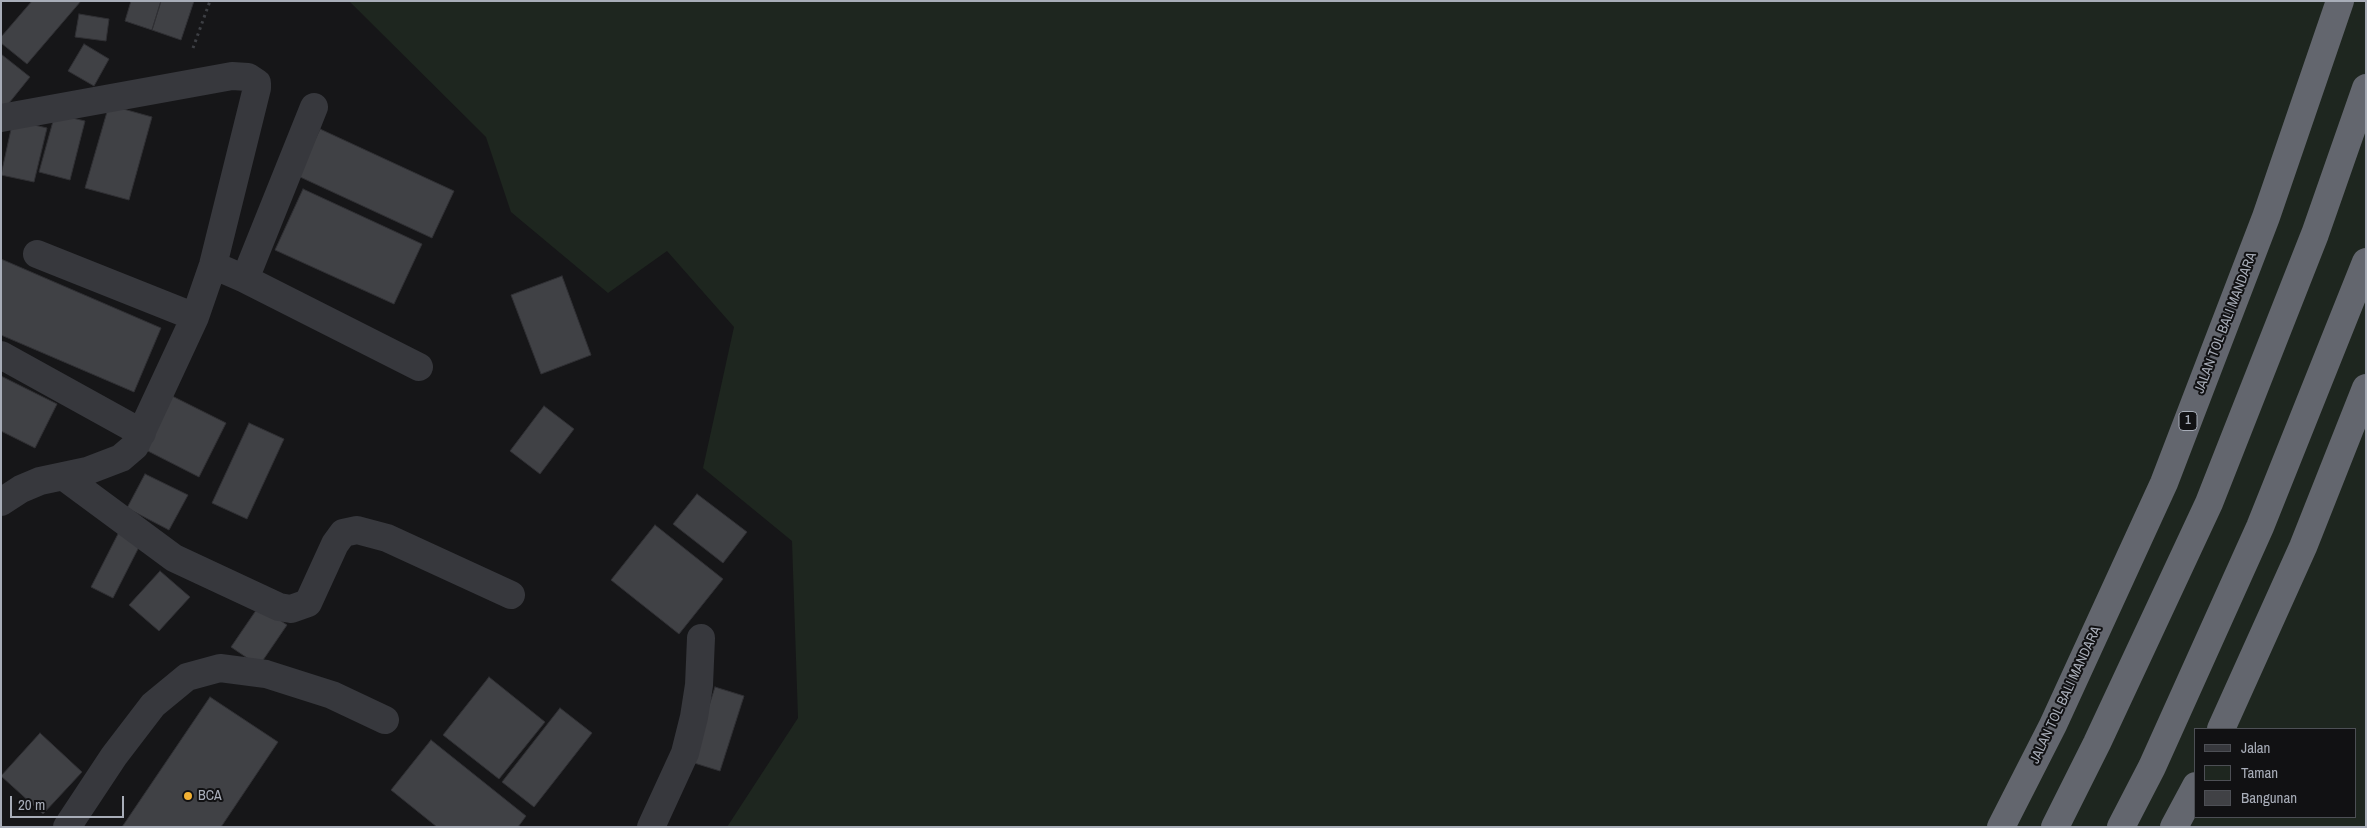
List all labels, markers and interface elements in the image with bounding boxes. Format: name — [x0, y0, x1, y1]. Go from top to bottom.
street label: JALAN TOL BALI MANDARA — [2191, 250, 2261, 396]
road number: 1 — [2179, 412, 2197, 431]
street label: JALAN TOL BALI MANDARA — [2027, 624, 2105, 766]
legend — [2194, 728, 2357, 818]
text: Jalan — [2241, 737, 2270, 758]
text: Taman — [2241, 762, 2278, 783]
scale bar — [12, 786, 126, 818]
text: Bangunan — [2241, 787, 2297, 808]
place label: BCA — [198, 788, 222, 804]
marker: BCA — [182, 790, 194, 802]
text: 20 m — [18, 794, 45, 815]

